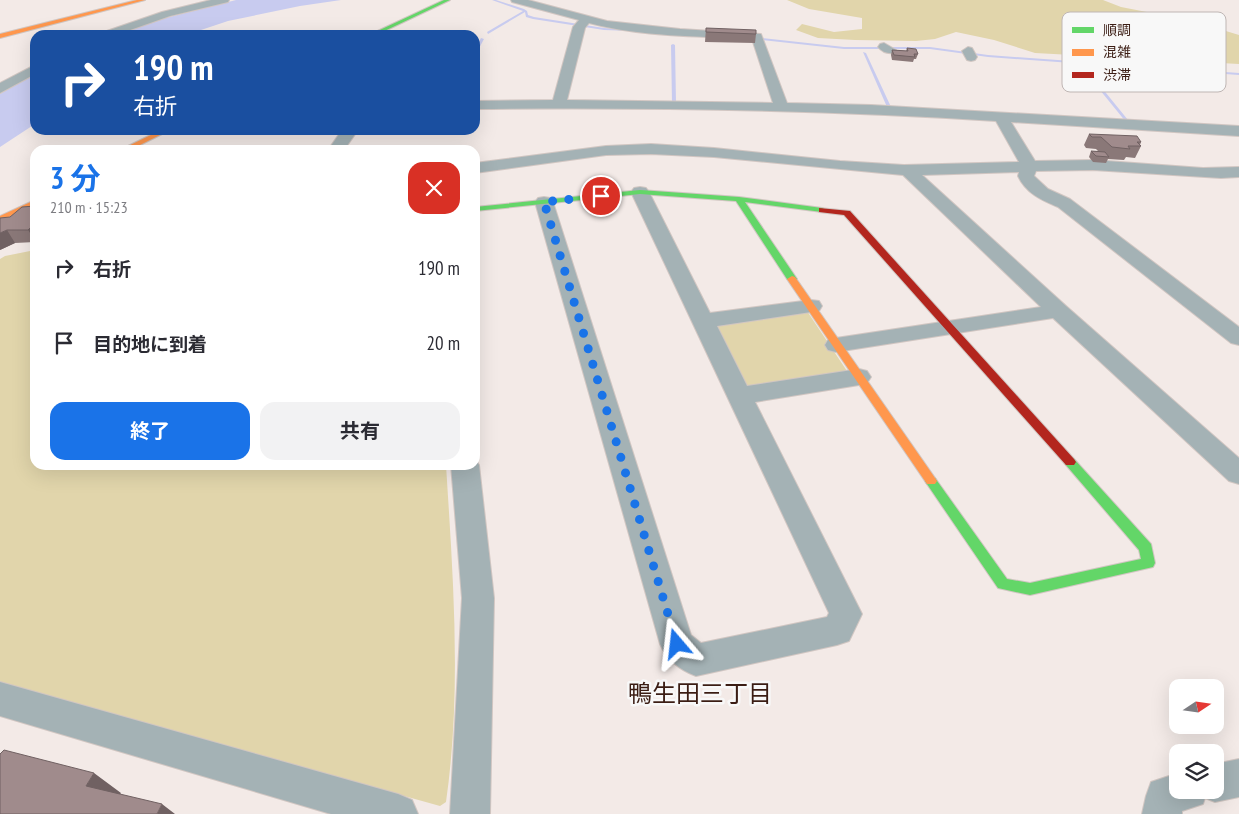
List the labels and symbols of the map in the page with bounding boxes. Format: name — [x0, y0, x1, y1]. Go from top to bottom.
legend — [1062, 12, 1226, 92]
text: 順調 — [1103, 21, 1131, 39]
text: 混雑 — [1103, 43, 1131, 61]
text: 渋滞 — [1103, 66, 1131, 84]
pin — [580, 175, 622, 217]
position arrow — [650, 617, 702, 669]
district label: 鴨生田三丁目 — [628, 678, 772, 709]
north arrow — [1169, 679, 1224, 734]

